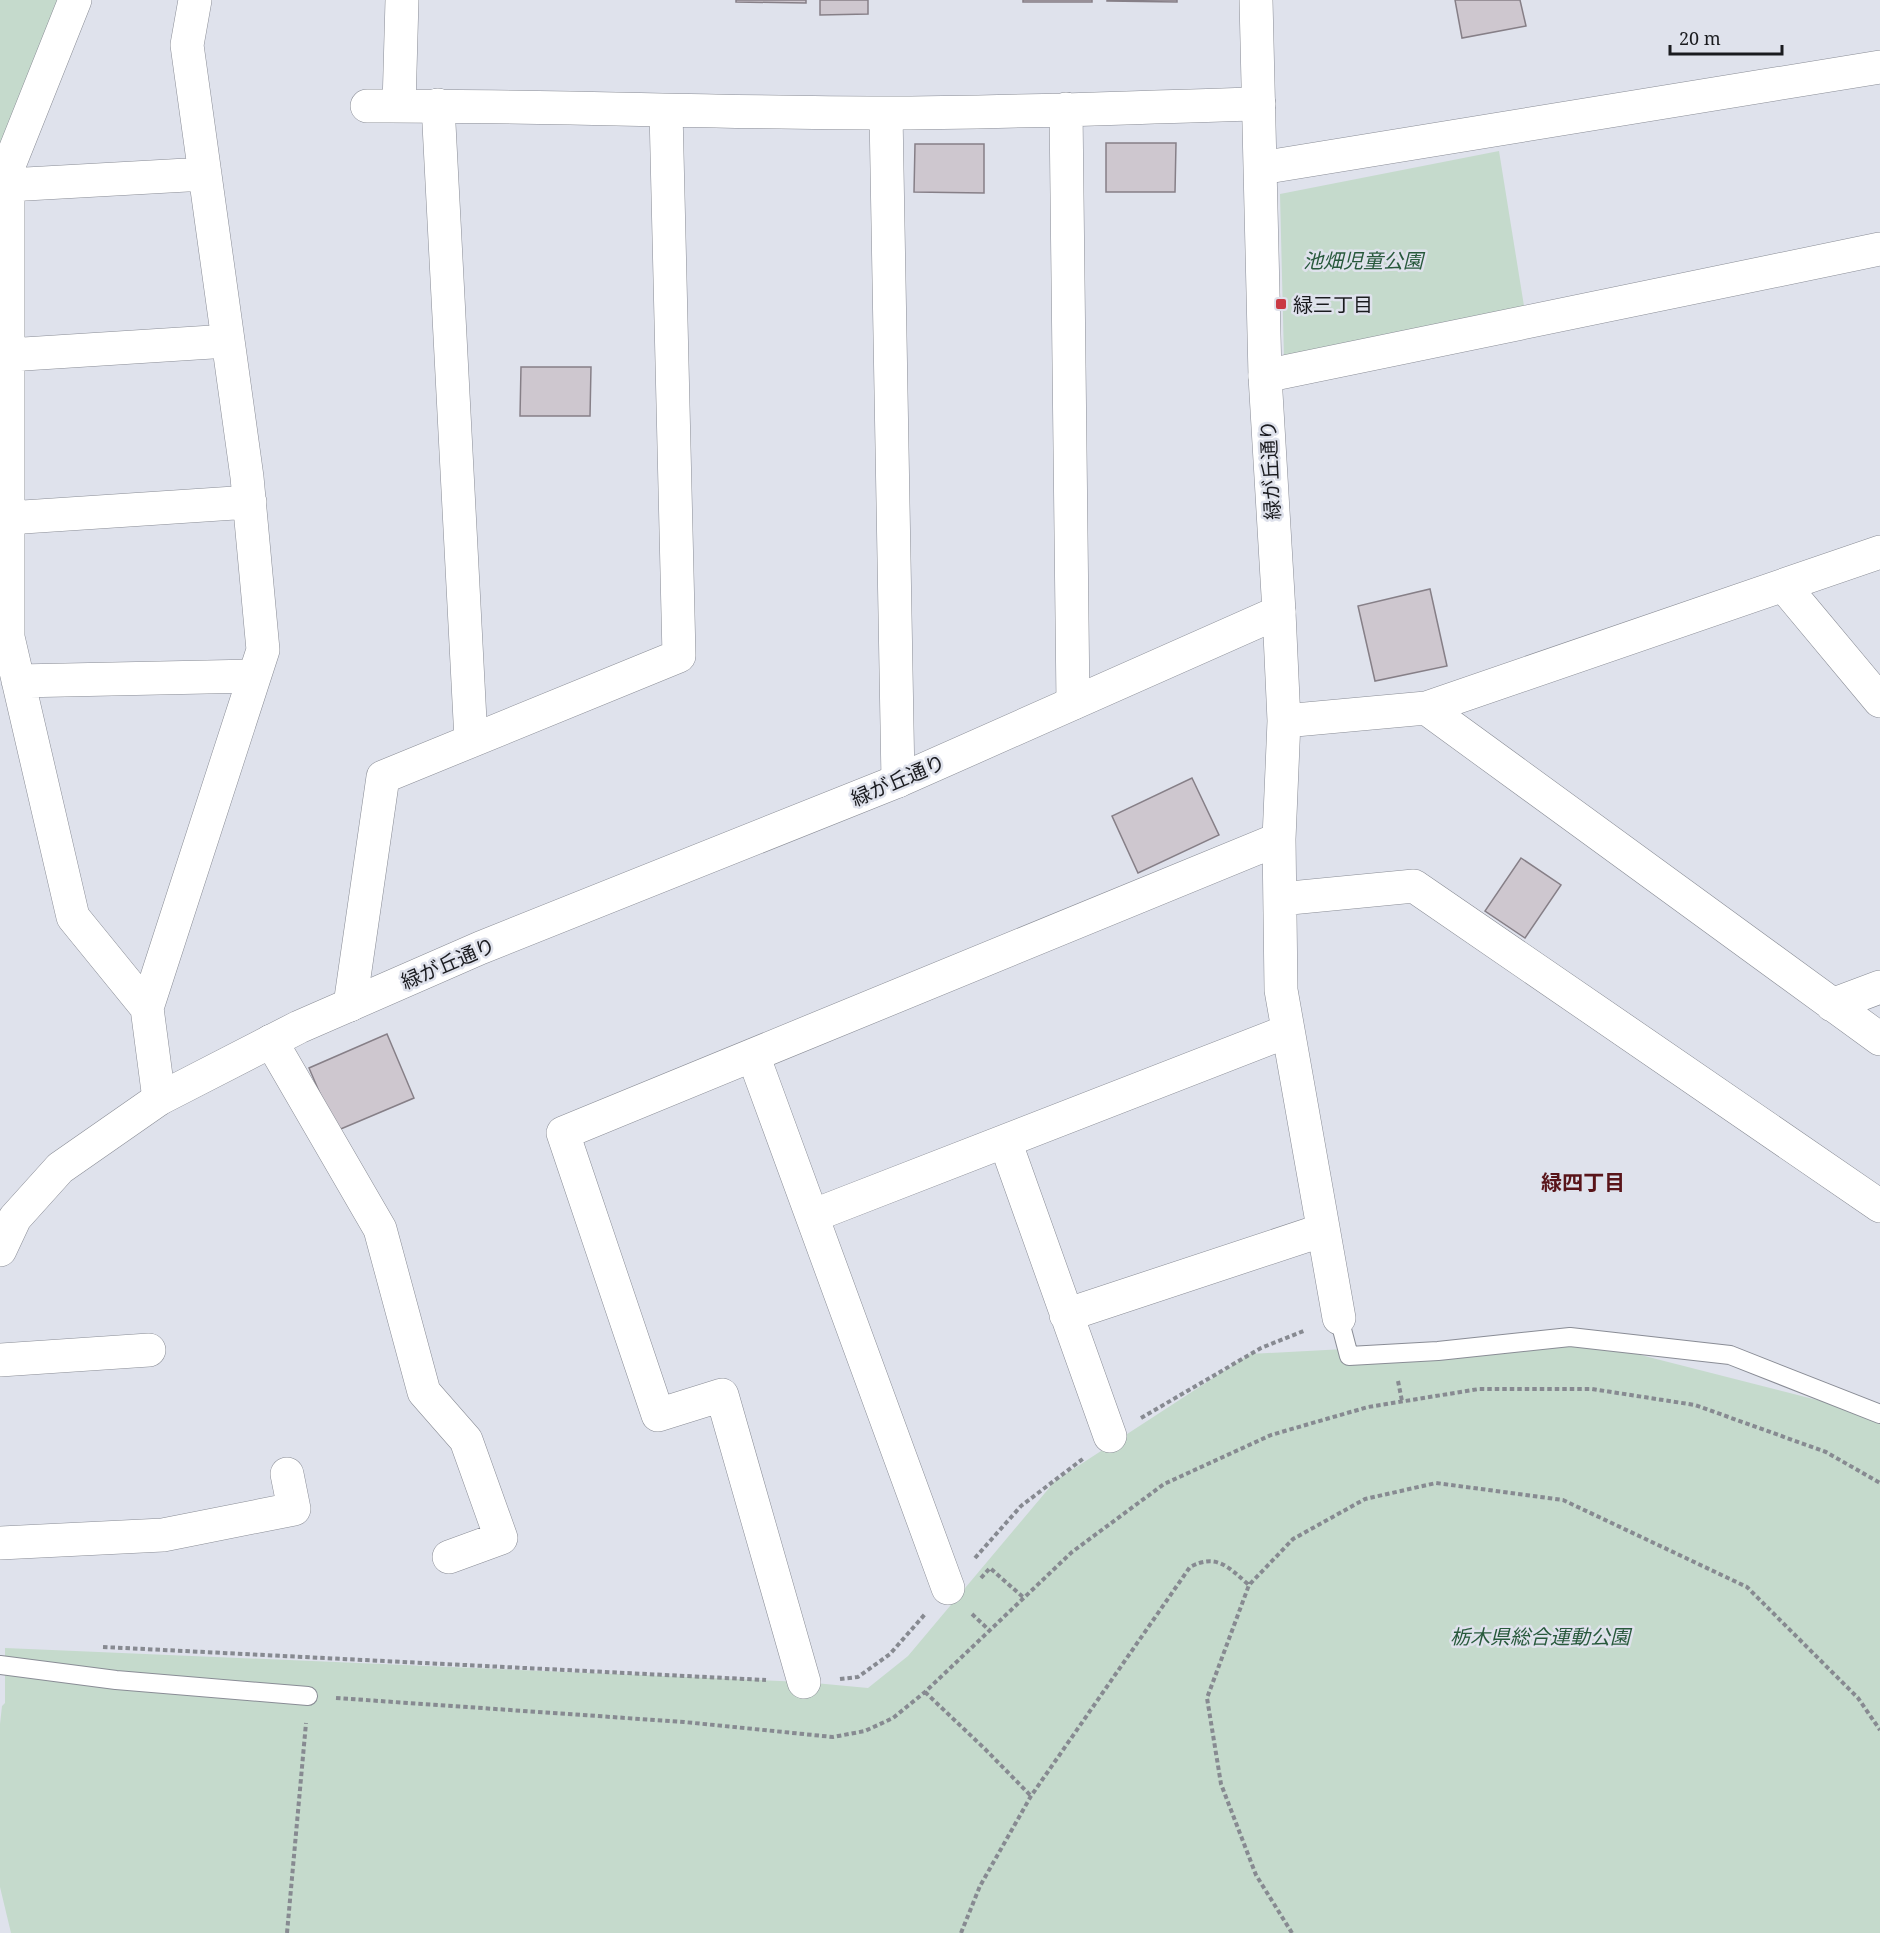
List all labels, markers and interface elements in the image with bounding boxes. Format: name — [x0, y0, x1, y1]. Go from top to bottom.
scale bar — [1670, 18, 1782, 56]
text: 20 m — [1679, 26, 1721, 50]
park label: 池畑児童公園 — [1303, 247, 1426, 274]
place label: 緑三丁目 — [1293, 291, 1373, 318]
marker: 緑三丁目 — [1274, 297, 1288, 311]
street label: 緑が丘通り — [1254, 419, 1286, 521]
street label: 緑が丘通り — [847, 748, 949, 812]
street label: 緑が丘通り — [397, 931, 499, 995]
district label: 緑四丁目 — [1541, 1168, 1625, 1196]
park label: 栃木県総合運動公園 — [1450, 1623, 1633, 1650]

